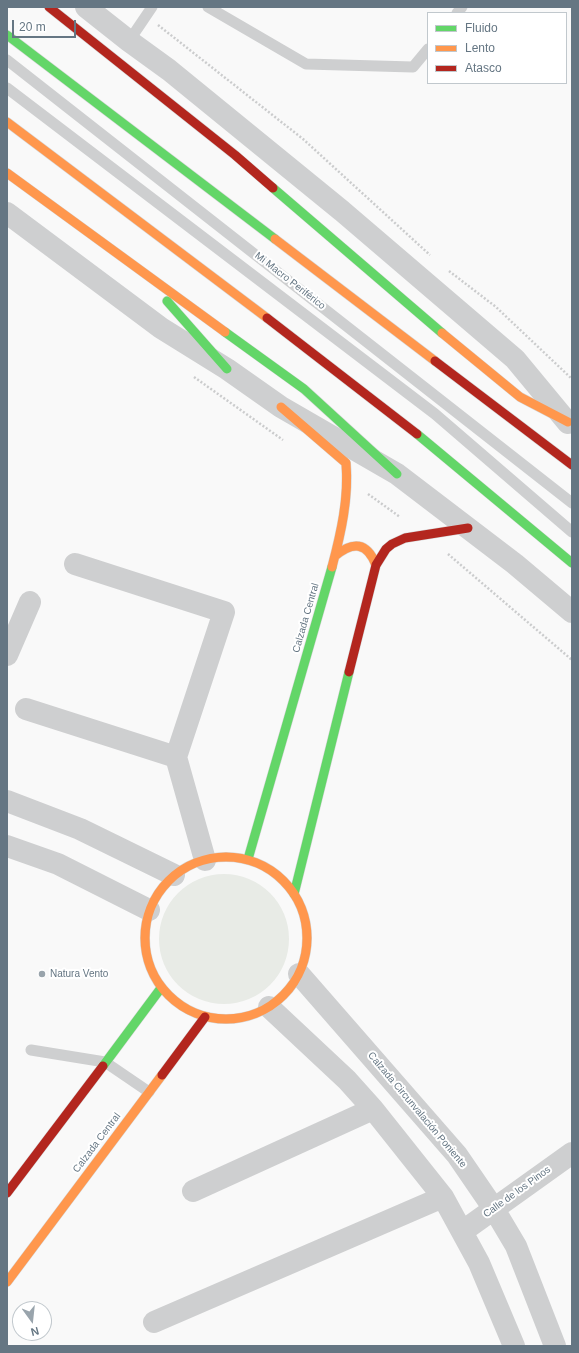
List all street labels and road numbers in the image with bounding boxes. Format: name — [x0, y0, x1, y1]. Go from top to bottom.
street label: Mi Macro Periférico — [252, 250, 328, 312]
street label: Calzada Central — [290, 582, 322, 654]
street label: Calzada Circunvalación Poniente — [365, 1050, 469, 1170]
street label: Calzada Central — [71, 1111, 123, 1175]
street label: Calle de los Pinos — [481, 1164, 553, 1220]

